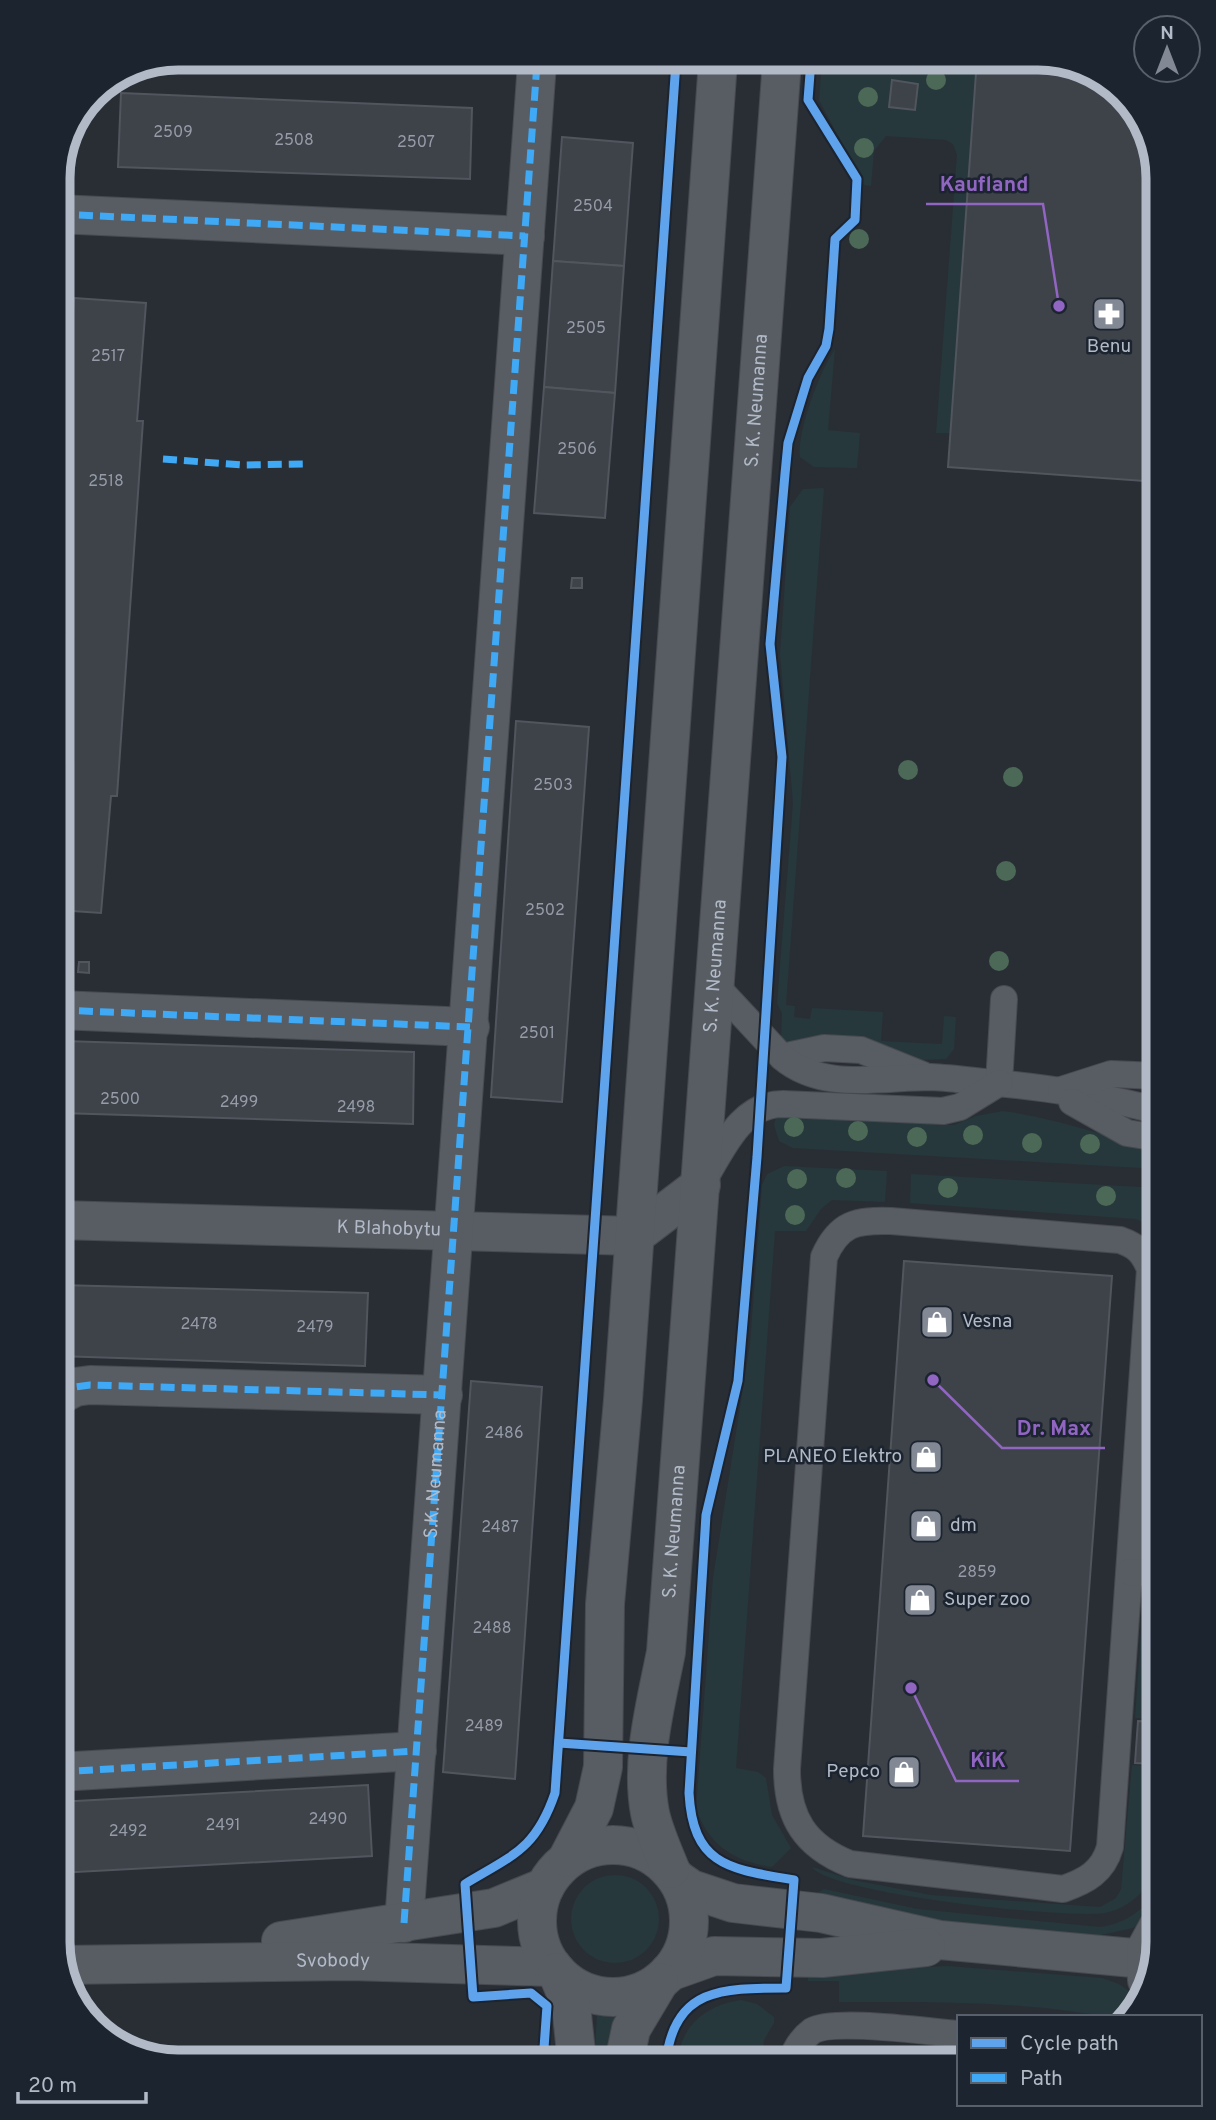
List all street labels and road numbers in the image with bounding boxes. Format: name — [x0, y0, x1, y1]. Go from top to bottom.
street label: S. K. Neumanna — [740, 333, 774, 468]
street label: S. K. Neumanna — [699, 899, 733, 1034]
street label: K Blahobytu — [336, 1216, 441, 1243]
street label: S.K. Neumanna — [420, 1409, 453, 1540]
street label: S. K. Neumanna — [658, 1464, 692, 1599]
street label: Svobody — [296, 1949, 370, 1974]

